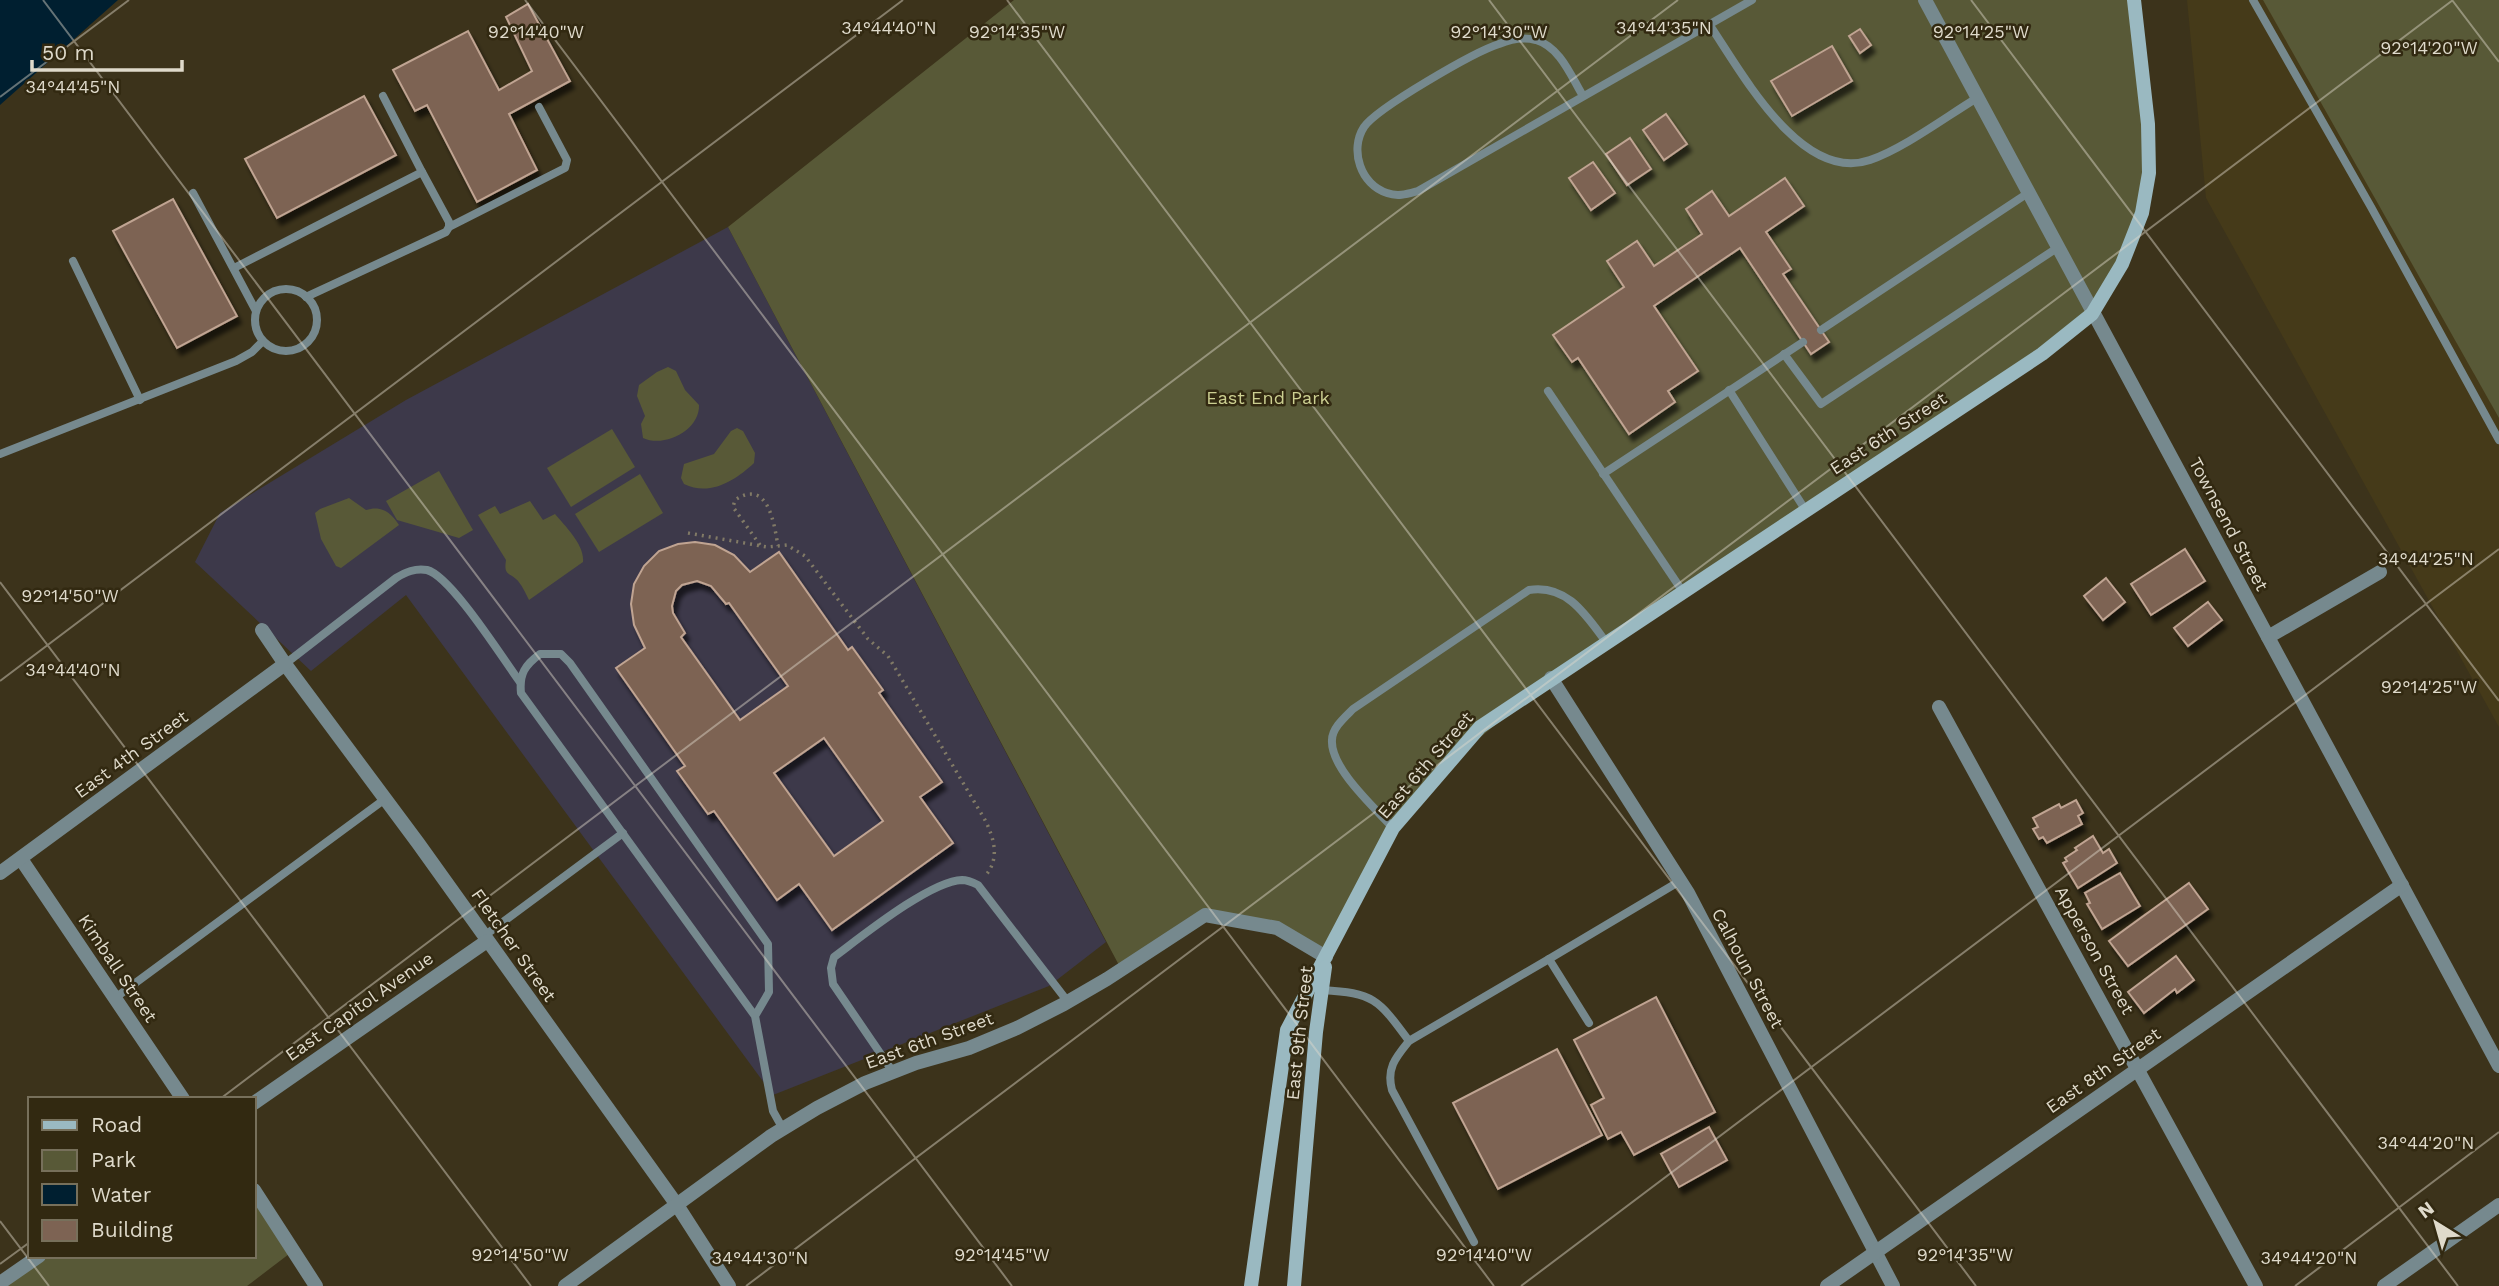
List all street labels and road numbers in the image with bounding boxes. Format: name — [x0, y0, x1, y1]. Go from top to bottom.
street label: East 6th Street — [1826, 387, 1951, 479]
street label: Townsend Street — [2185, 454, 2273, 595]
street label: East 4th Street — [70, 706, 192, 802]
street label: East 6th Street — [1373, 707, 1477, 823]
street label: Apperson Street — [2051, 882, 2139, 1018]
street label: Fletcher Street — [467, 884, 561, 1006]
street label: Calhoun Street — [1708, 905, 1789, 1032]
street label: Kimball Street — [74, 910, 162, 1026]
street label: East Capitol Avenue — [281, 947, 437, 1065]
street label: East 9th Street — [1282, 964, 1317, 1101]
street label: East 6th Street — [862, 1007, 996, 1073]
street label: East 8th Street — [2042, 1022, 2165, 1117]

